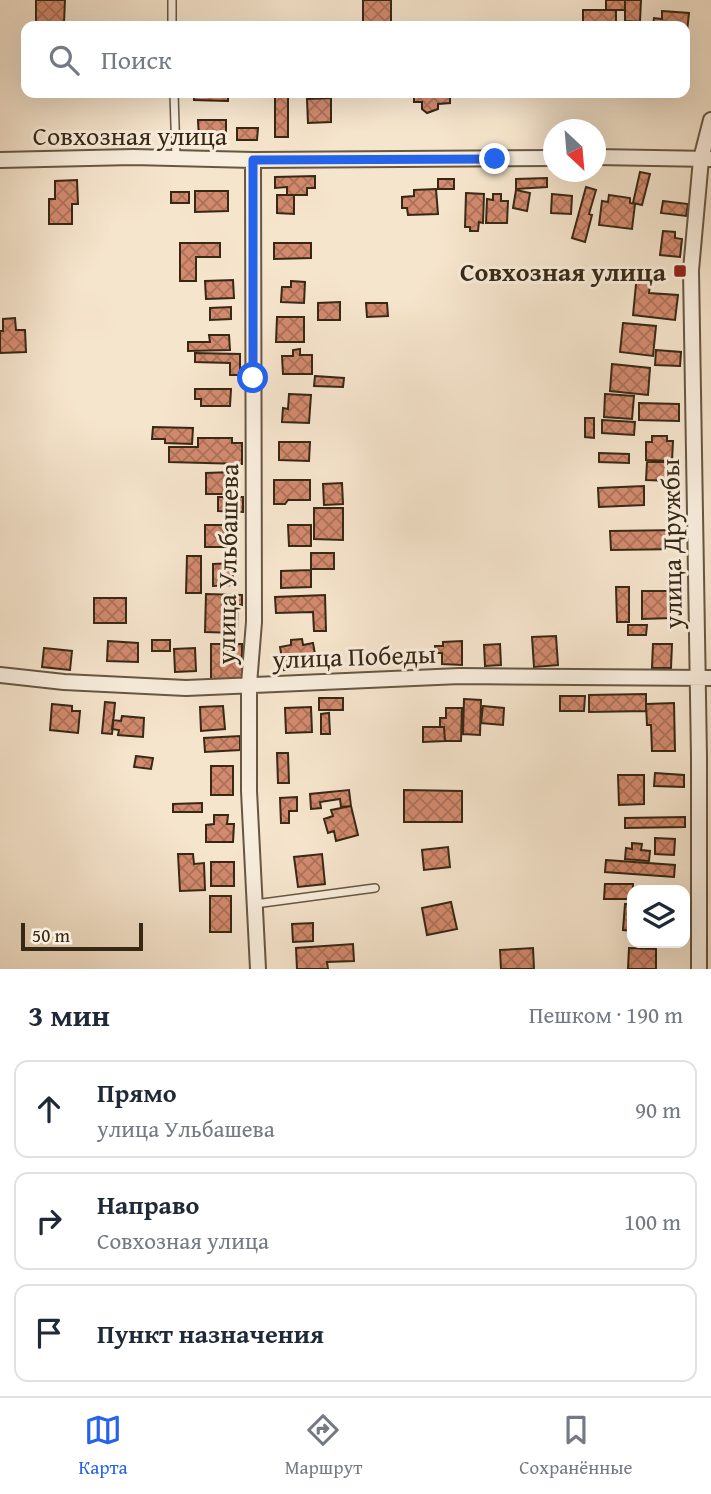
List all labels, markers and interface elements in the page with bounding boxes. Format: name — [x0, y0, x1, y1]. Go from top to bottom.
search box — [21, 21, 690, 98]
text: Поиск — [101, 40, 172, 79]
icon: search — [45, 41, 83, 79]
street label: Совхозная улица — [33, 116, 228, 155]
north arrow — [543, 119, 606, 182]
route end — [479, 143, 510, 174]
place label: Совхозная улица — [460, 252, 667, 291]
marker: Совхозная улица — [672, 263, 688, 279]
route start — [237, 362, 268, 393]
street label: улица Дружбы — [650, 458, 692, 631]
street label: улица Ульбашева — [206, 463, 248, 666]
street label: улица Победы — [270, 634, 437, 678]
map controls — [627, 885, 690, 948]
button: layers — [627, 885, 690, 948]
scale bar — [21, 920, 144, 952]
text: 50 m — [32, 921, 70, 949]
text: 3 мин — [28, 993, 110, 1037]
text: Пешком · 190 m — [529, 998, 683, 1031]
text: Прямо — [97, 1073, 177, 1112]
icon: ahead — [30, 1090, 68, 1128]
text: 90 m — [635, 1093, 681, 1126]
text: улица Ульбашева — [97, 1112, 275, 1145]
text: Направо — [97, 1185, 199, 1224]
icon: right — [30, 1202, 68, 1240]
text: 100 m — [624, 1205, 681, 1238]
text: Совхозная улица — [97, 1224, 269, 1257]
icon: arrive — [30, 1314, 68, 1352]
text: Пункт назначения — [97, 1314, 324, 1353]
tab: Карта — [78, 1411, 128, 1481]
tab: Маршрут — [285, 1411, 362, 1481]
tab: Сохранённые — [519, 1411, 632, 1481]

